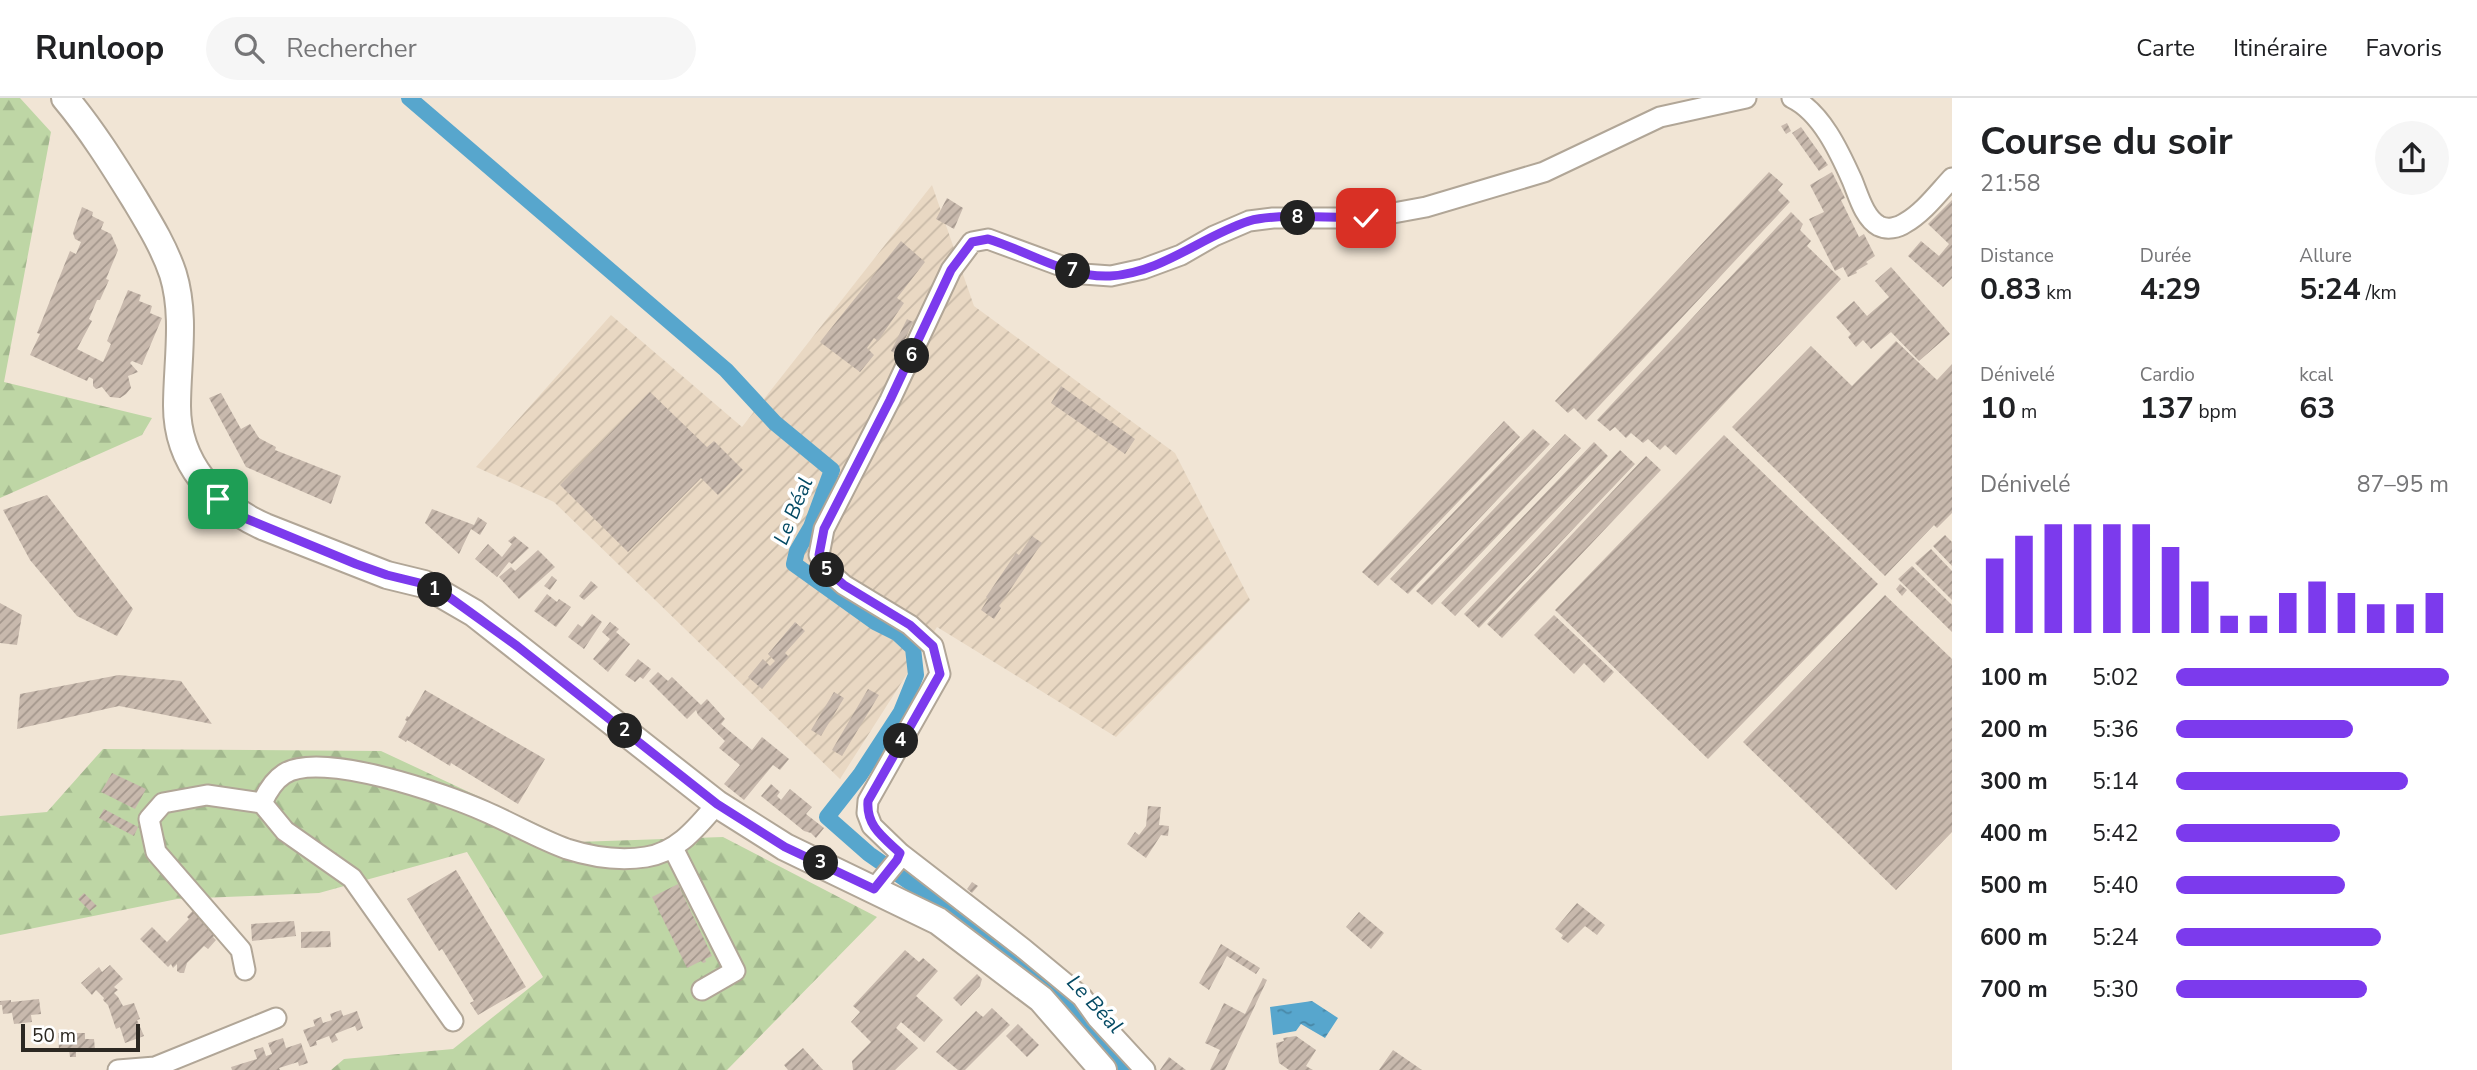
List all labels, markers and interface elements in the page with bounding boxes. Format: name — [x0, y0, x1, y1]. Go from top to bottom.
search box — [206, 17, 696, 80]
text: Runloop — [35, 26, 164, 71]
icon: search — [230, 29, 268, 67]
text: Rechercher — [286, 31, 417, 66]
text: Carte — [2136, 32, 2195, 64]
text: Itinéraire — [2233, 32, 2327, 64]
text: Favoris — [2365, 32, 2442, 64]
text: Course du soir — [1980, 116, 2233, 167]
button: share — [2375, 121, 2449, 195]
text: 21:58 — [1980, 168, 2040, 199]
pin — [1336, 188, 1396, 248]
icon: check — [1347, 199, 1385, 237]
pin: 8 — [1280, 200, 1316, 236]
text: 8 — [1292, 204, 1303, 230]
text: Distance — [1980, 243, 2054, 269]
text: Durée — [2140, 243, 2191, 269]
text: Allure — [2299, 243, 2352, 269]
pin: 7 — [1056, 254, 1090, 288]
text: 7 — [1067, 257, 1078, 283]
text: 0.83 — [1980, 269, 2041, 310]
text: 4:29 — [2140, 269, 2201, 310]
text: 5:24 — [2299, 269, 2361, 310]
text: km — [2041, 280, 2072, 306]
text: /km — [2361, 280, 2397, 306]
pin: 6 — [894, 338, 930, 374]
text: 6 — [906, 342, 917, 368]
text: Dénivelé — [1980, 362, 2055, 388]
text: Cardio — [2140, 362, 2195, 388]
text: kcal — [2299, 362, 2333, 388]
text: 10 — [1980, 388, 2016, 429]
text: 137 — [2140, 388, 2194, 429]
text: 63 — [2299, 388, 2335, 429]
text: m — [2016, 399, 2037, 425]
text: bpm — [2194, 399, 2237, 425]
pin — [188, 469, 248, 529]
text: Dénivelé — [1980, 469, 2071, 500]
text: 87–95 m — [2357, 469, 2449, 500]
water label: Le Béal — [767, 473, 819, 549]
icon: arrive — [199, 480, 237, 518]
pin: 5 — [810, 552, 844, 588]
text: 5 — [821, 556, 832, 582]
pin: 1 — [418, 573, 452, 608]
text: 1 — [429, 576, 440, 602]
text: 100 m — [1980, 662, 2048, 693]
text: 5:02 — [2092, 662, 2139, 693]
pin: 2 — [608, 714, 642, 748]
text: 200 m — [1980, 714, 2048, 745]
text: 5:36 — [2092, 714, 2139, 745]
text: 2 — [619, 717, 630, 743]
pin: 4 — [884, 724, 918, 758]
text: 4 — [895, 727, 906, 753]
text: 300 m — [1980, 766, 2048, 797]
text: 5:14 — [2092, 766, 2139, 797]
text: 400 m — [1980, 818, 2048, 849]
text: 5:42 — [2092, 818, 2139, 849]
pin: 3 — [804, 846, 838, 880]
text: 3 — [815, 849, 826, 875]
text: 500 m — [1980, 870, 2048, 901]
text: 5:40 — [2092, 870, 2139, 901]
text: 600 m — [1980, 922, 2048, 953]
text: 5:24 — [2092, 922, 2139, 953]
water label: Le Béal — [1061, 969, 1129, 1039]
text: 700 m — [1980, 974, 2048, 1005]
text: 5:30 — [2092, 974, 2139, 1005]
scale bar — [21, 1021, 140, 1053]
text: 50 m — [32, 1023, 76, 1049]

